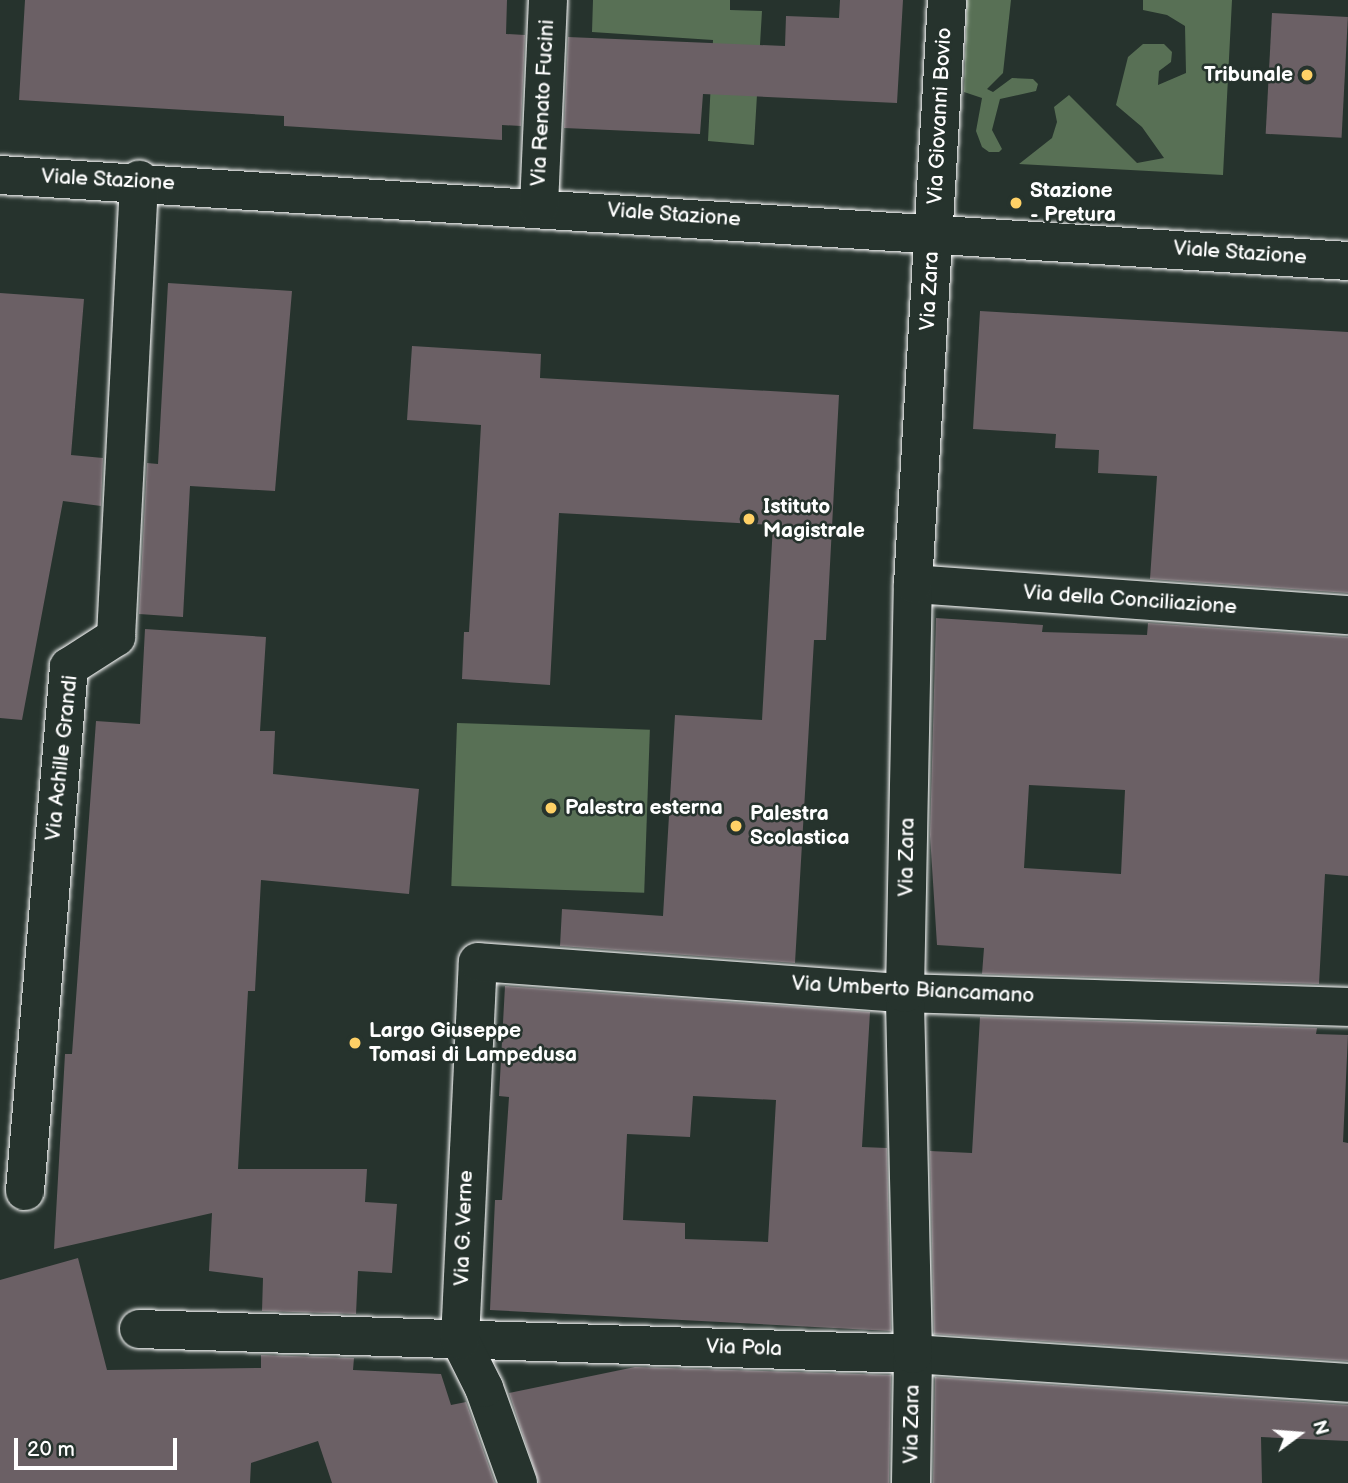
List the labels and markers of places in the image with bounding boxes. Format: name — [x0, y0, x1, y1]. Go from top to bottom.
place label: Tribunale — [1204, 62, 1293, 88]
marker: Tribunale — [1299, 67, 1315, 83]
place label: Stazione - Pretura — [1030, 178, 1116, 228]
marker: Stazione - Pretura — [1008, 195, 1024, 211]
place label: Istituto Magistrale — [763, 494, 865, 544]
marker: Istituto Magistrale — [741, 511, 757, 527]
place label: Palestra esterna — [565, 795, 723, 821]
marker: Palestra esterna — [543, 800, 559, 816]
place label: Palestra Scolastica — [750, 801, 850, 851]
marker: Palestra Scolastica — [728, 818, 744, 834]
place label: Largo Giuseppe Tomasi di Lampedusa — [369, 1018, 577, 1068]
marker: Largo Giuseppe Tomasi di Lampedusa — [347, 1035, 363, 1051]

